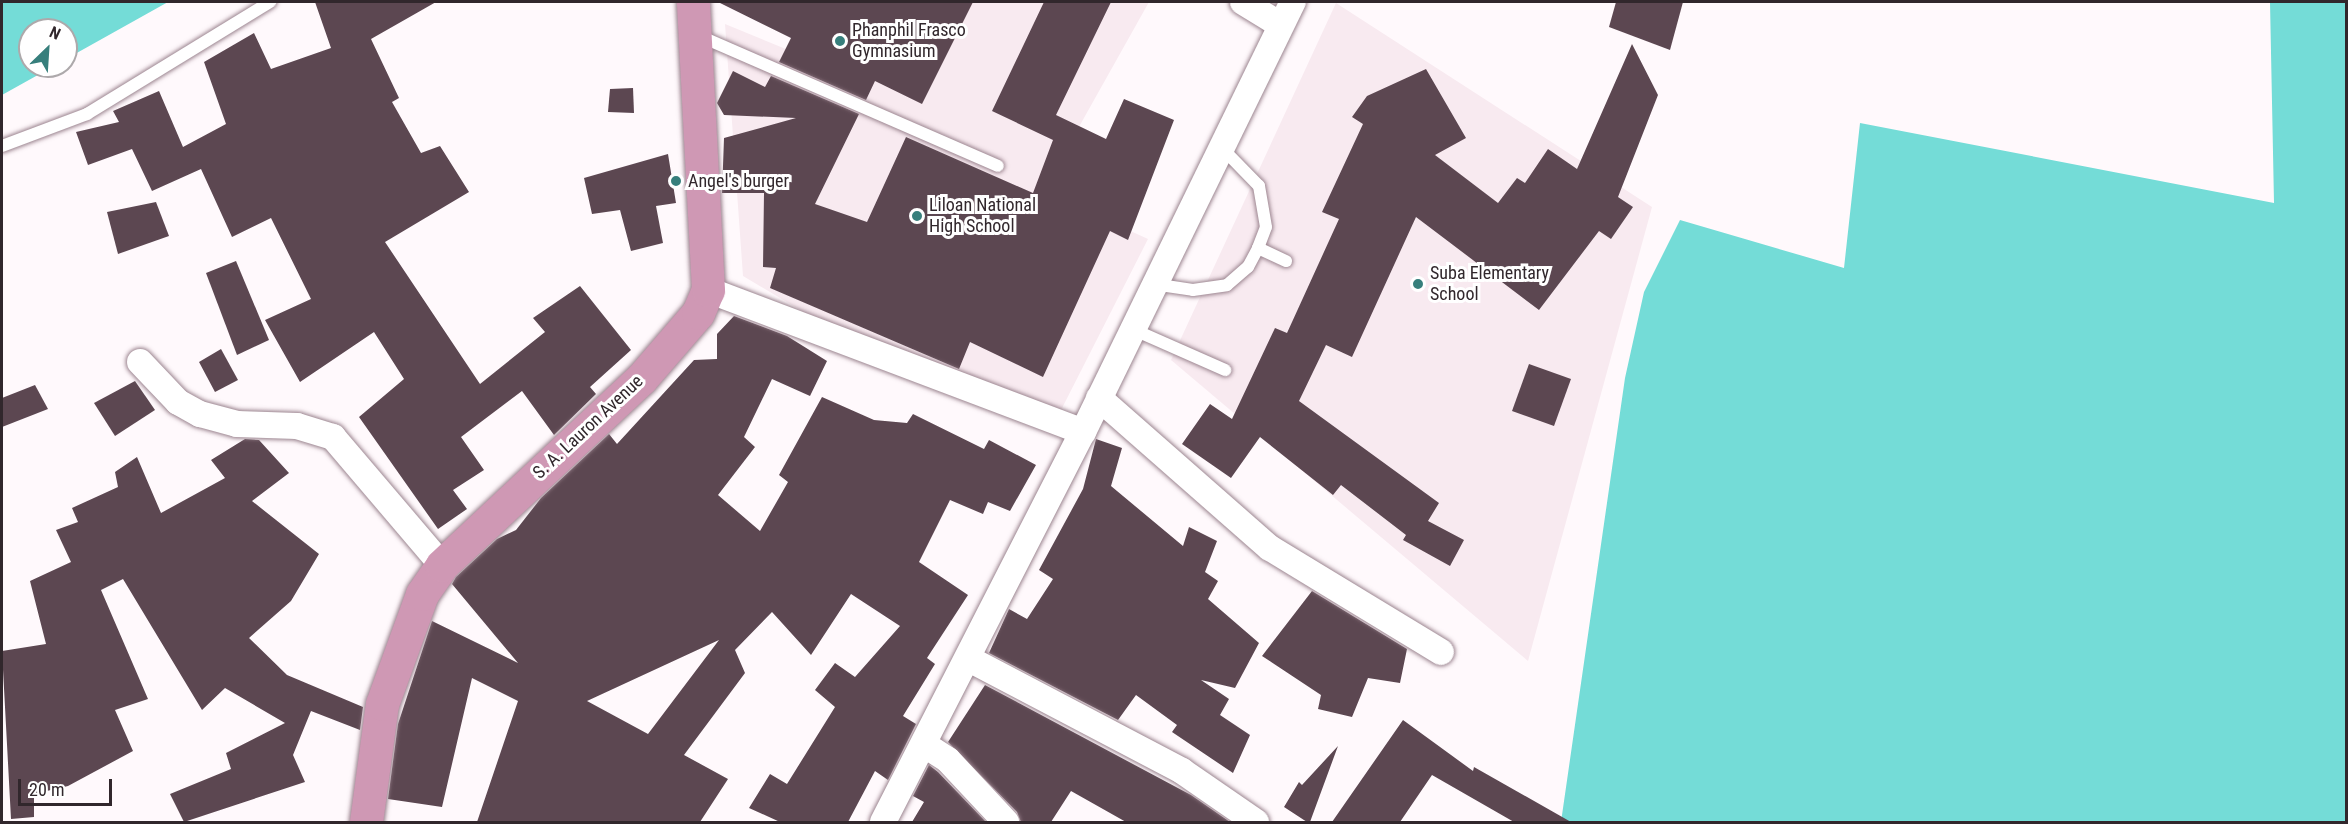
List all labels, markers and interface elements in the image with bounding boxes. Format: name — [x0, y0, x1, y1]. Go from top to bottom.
north arrow — [18, 18, 78, 78]
place label: Phanphil Frasco Gymnasium — [852, 20, 966, 63]
text: N — [47, 22, 63, 44]
marker: Phanphil Frasco Gymnasium — [833, 34, 847, 48]
place label: Angel's burger — [688, 170, 789, 192]
marker: Angel's burger — [669, 174, 683, 188]
place label: Liloan National High School — [929, 195, 1036, 238]
marker: Liloan National High School — [910, 209, 924, 223]
place label: Suba Elementary School — [1430, 263, 1549, 306]
marker: Suba Elementary School — [1411, 277, 1425, 291]
street label: S. A. Lauron Avenue — [529, 371, 647, 483]
scale bar — [21, 767, 116, 805]
text: 20 m — [29, 779, 64, 800]

